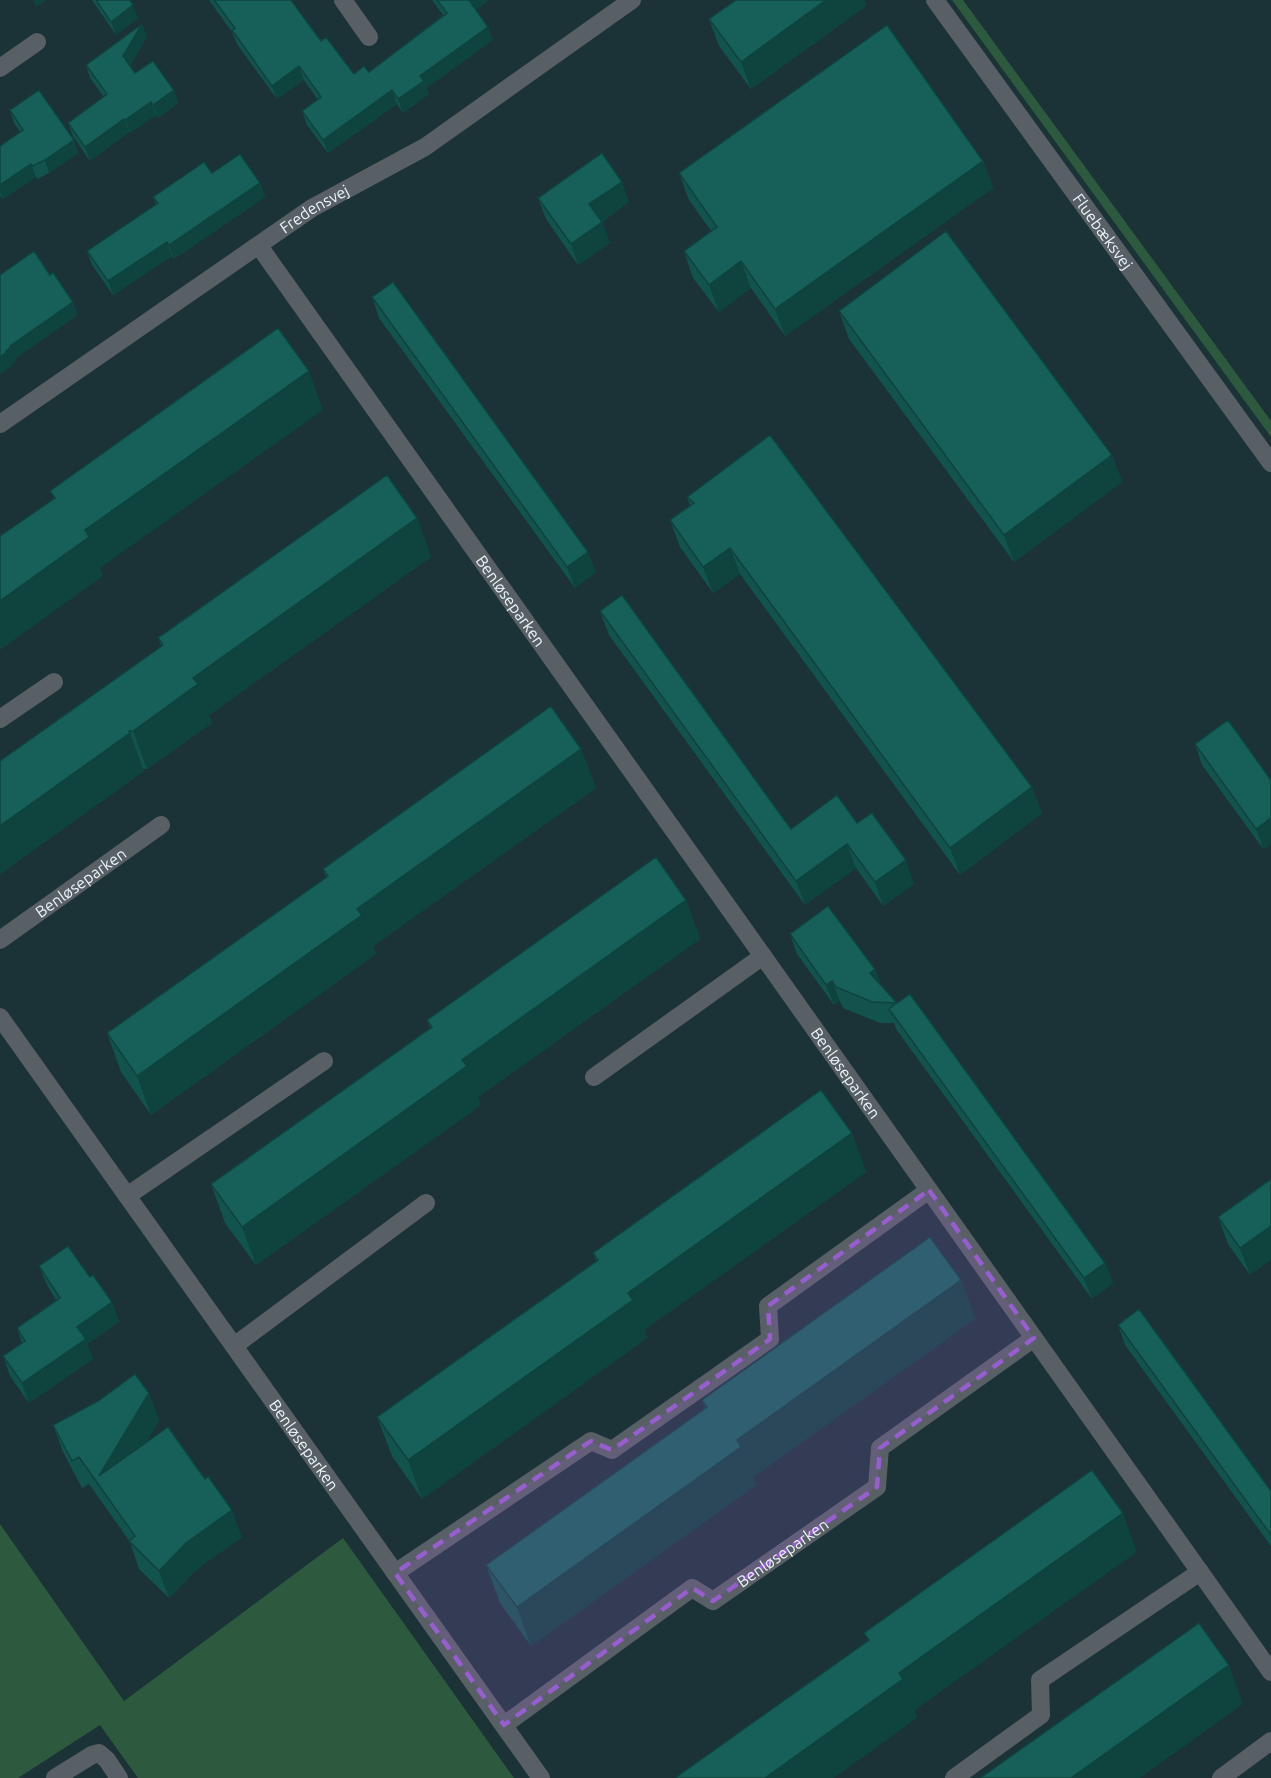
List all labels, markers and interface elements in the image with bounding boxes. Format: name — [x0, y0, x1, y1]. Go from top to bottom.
street label: Fredensvej — [276, 181, 352, 237]
street label: Fluebæksvej — [1069, 190, 1136, 273]
street label: Benløseparken — [472, 552, 549, 650]
street label: Benløseparken — [32, 844, 129, 921]
street label: Benløseparken — [808, 1024, 884, 1122]
street label: Benløseparken — [266, 1396, 343, 1494]
street label: Benløseparken — [733, 1515, 832, 1591]

